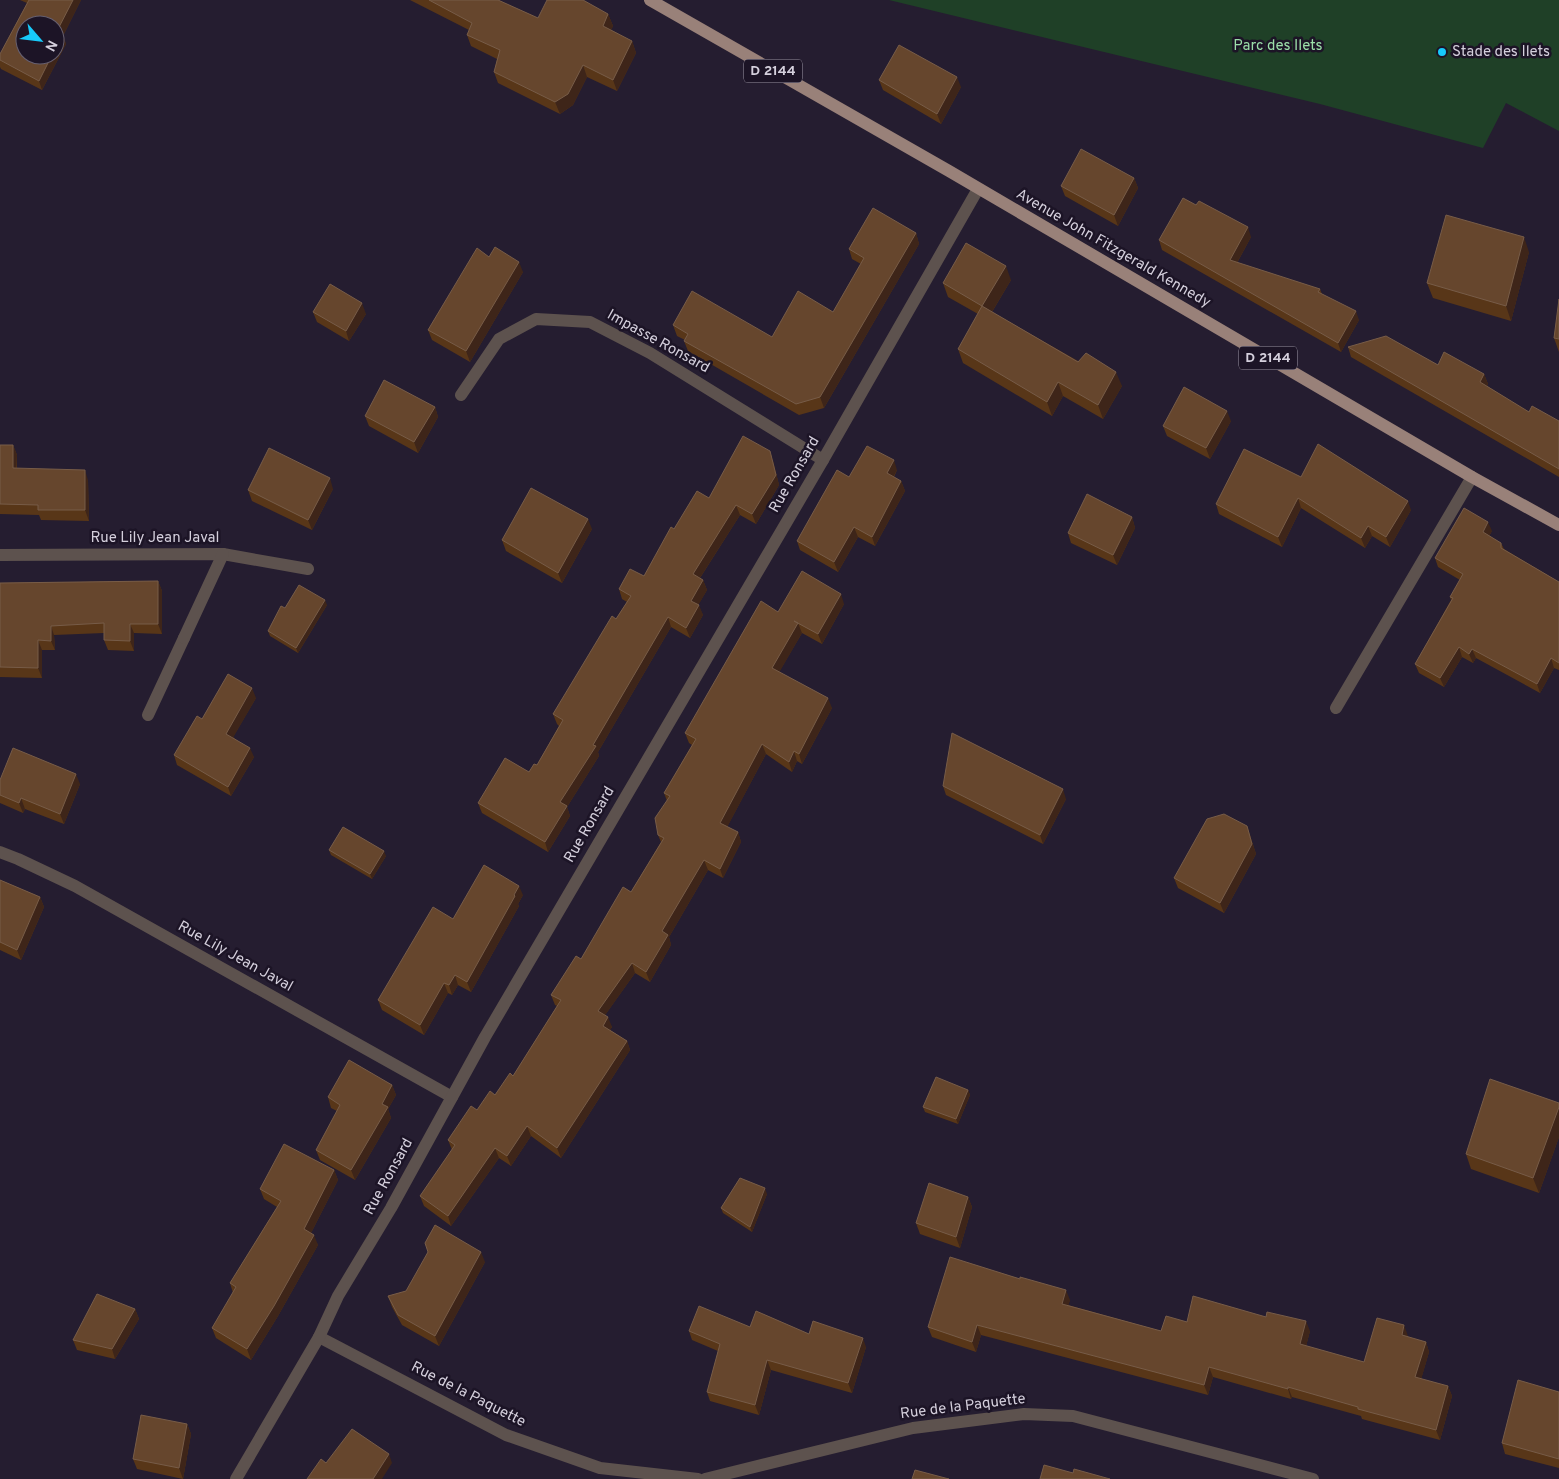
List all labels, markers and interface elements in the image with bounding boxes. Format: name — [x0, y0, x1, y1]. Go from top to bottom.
north arrow — [15, 15, 65, 65]
text: N — [40, 37, 60, 54]
park label: Parc des Ilets — [1233, 37, 1323, 56]
place label: Stade des Ilets — [1452, 43, 1550, 62]
marker: Stade des Ilets — [1436, 46, 1448, 58]
road number: D 2144 — [744, 59, 802, 82]
street label: Avenue John Fitzgerald Kennedy — [1012, 185, 1214, 313]
street label: Impasse Ronsard — [603, 306, 713, 378]
road number: D 2144 — [1239, 346, 1297, 369]
street label: Rue Ronsard — [766, 433, 824, 517]
street label: Rue Lily Jean Javal — [91, 529, 219, 548]
street label: Rue Ronsard — [561, 783, 619, 867]
street label: Rue Lily Jean Javal — [174, 917, 296, 997]
street label: Rue Ronsard — [360, 1135, 418, 1219]
street label: Rue de la Paquette — [407, 1358, 529, 1432]
street label: Rue de la Paquette — [899, 1390, 1027, 1424]

